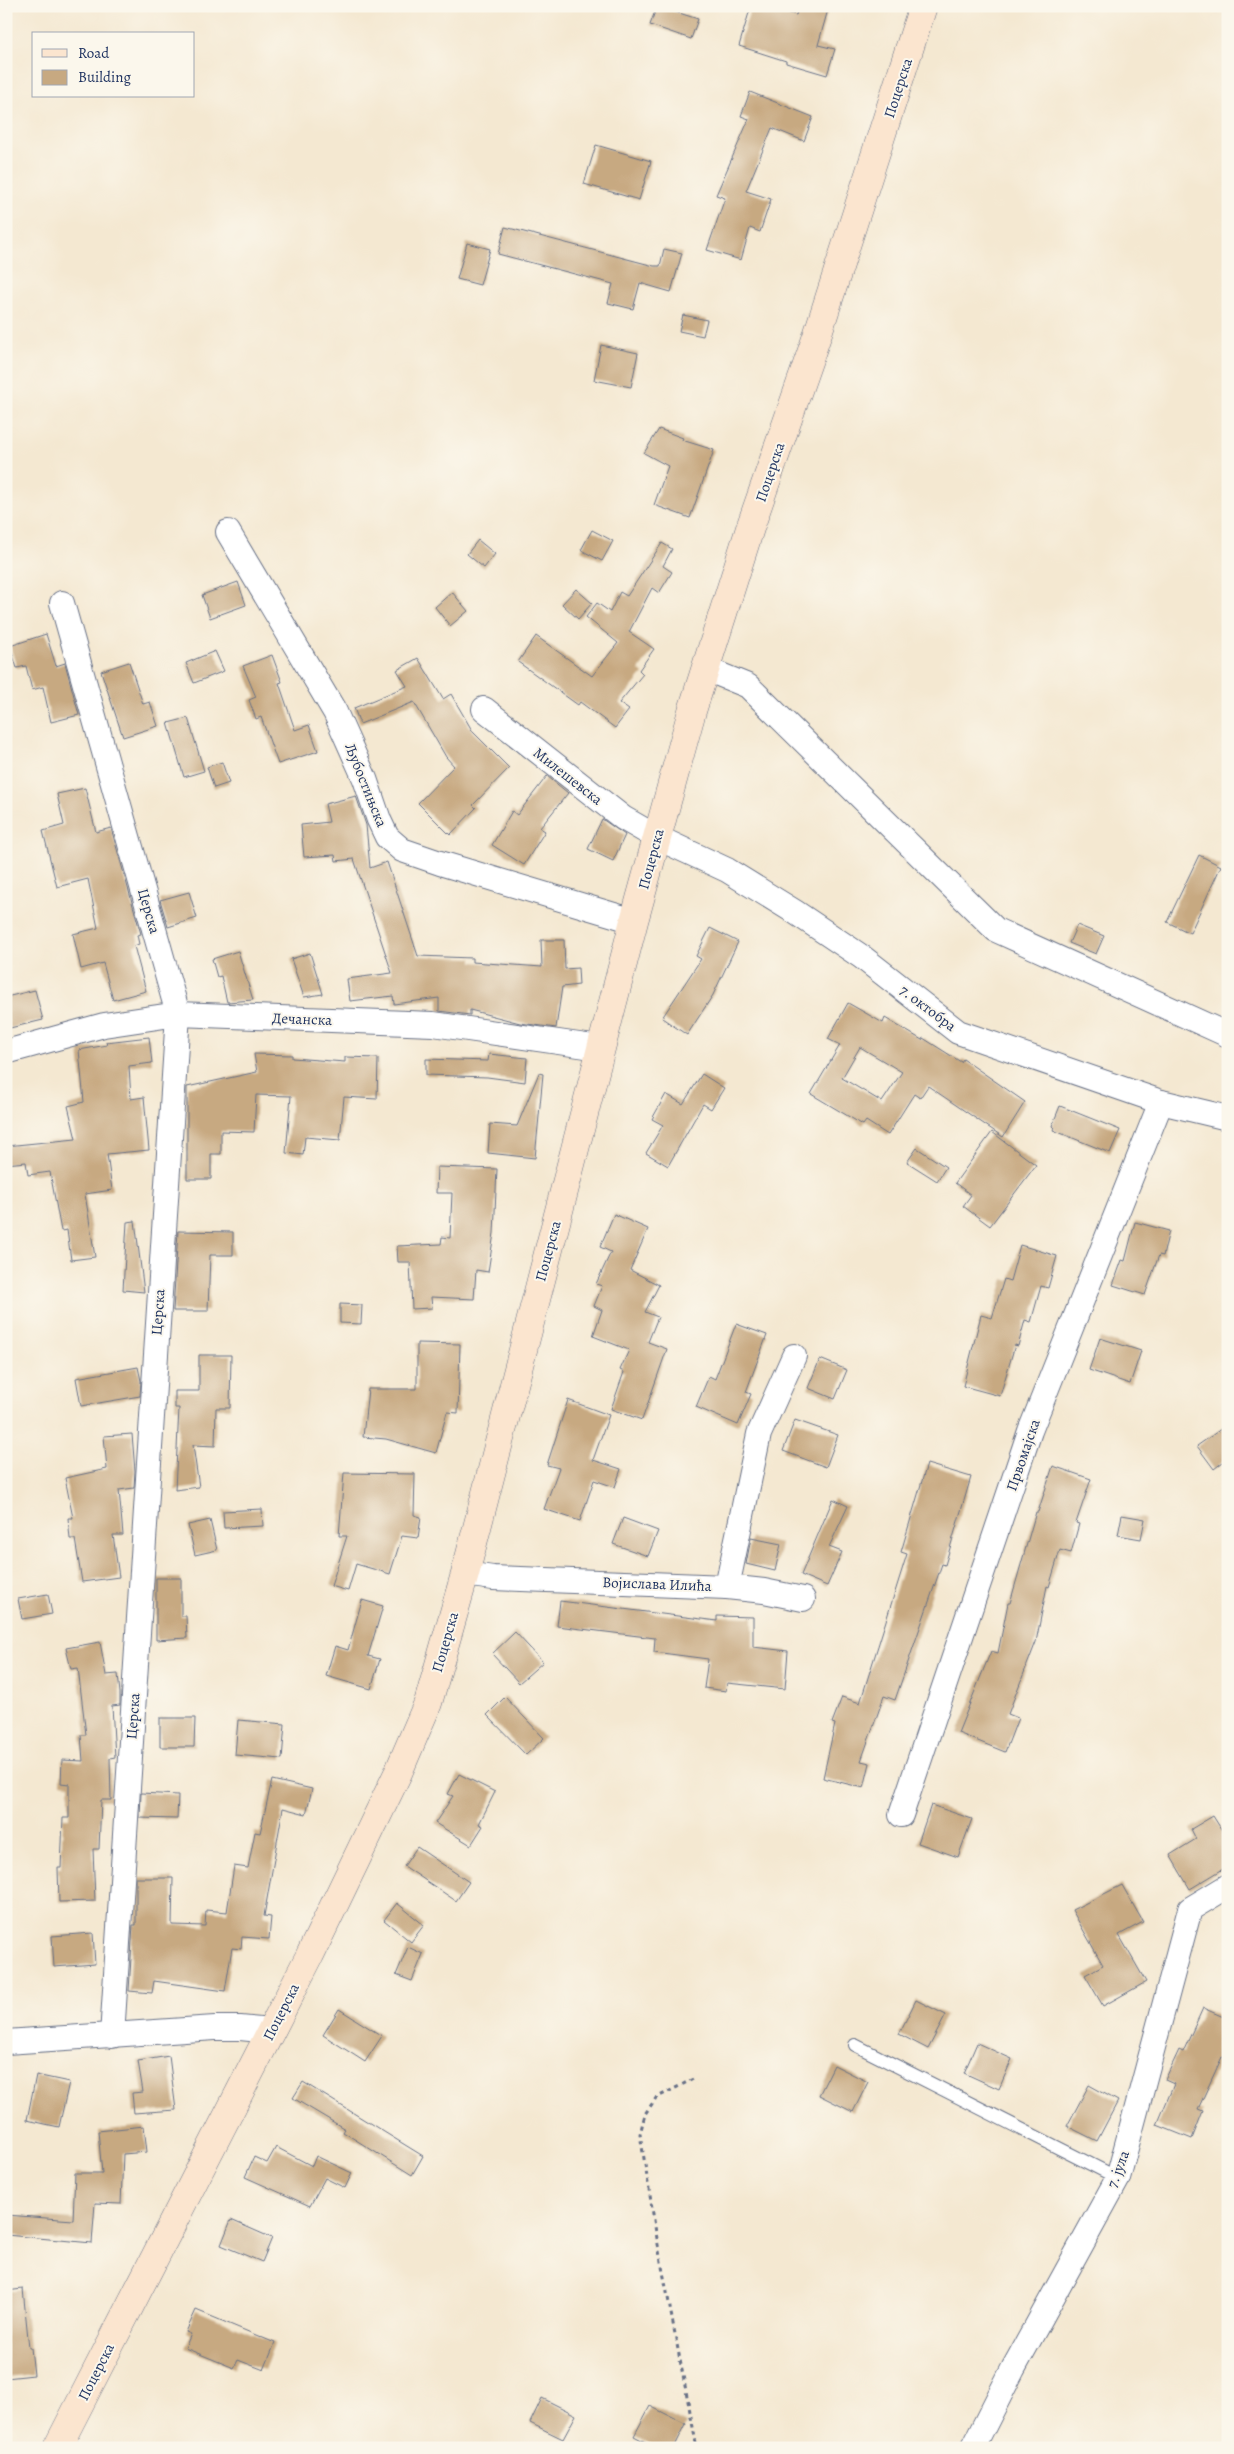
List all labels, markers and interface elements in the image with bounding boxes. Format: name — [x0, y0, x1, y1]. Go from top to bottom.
legend — [32, 32, 195, 98]
text: Road — [78, 43, 110, 63]
street label: Поцерска — [879, 55, 917, 121]
text: Building — [78, 67, 131, 87]
street label: Поцерска — [750, 439, 790, 505]
street label: Љубостињска — [340, 740, 392, 830]
street label: Милешевска — [529, 743, 607, 809]
street label: Поцерска — [633, 826, 669, 891]
street label: Церска — [133, 886, 165, 936]
street label: 7. октобра — [896, 980, 960, 1036]
street label: Дечанска — [272, 1008, 332, 1030]
street label: Поцерска — [530, 1218, 566, 1283]
street label: Церска — [146, 1288, 170, 1336]
street label: Првомајска — [1001, 1416, 1045, 1494]
street label: Војислава Илића — [602, 1572, 712, 1596]
street label: Поцерска — [427, 1609, 463, 1675]
street label: Церска — [121, 1692, 145, 1740]
street label: Поцерска — [258, 1980, 304, 2044]
street label: 7. јула — [1102, 2147, 1134, 2190]
street label: Поцерска — [73, 2340, 119, 2404]

